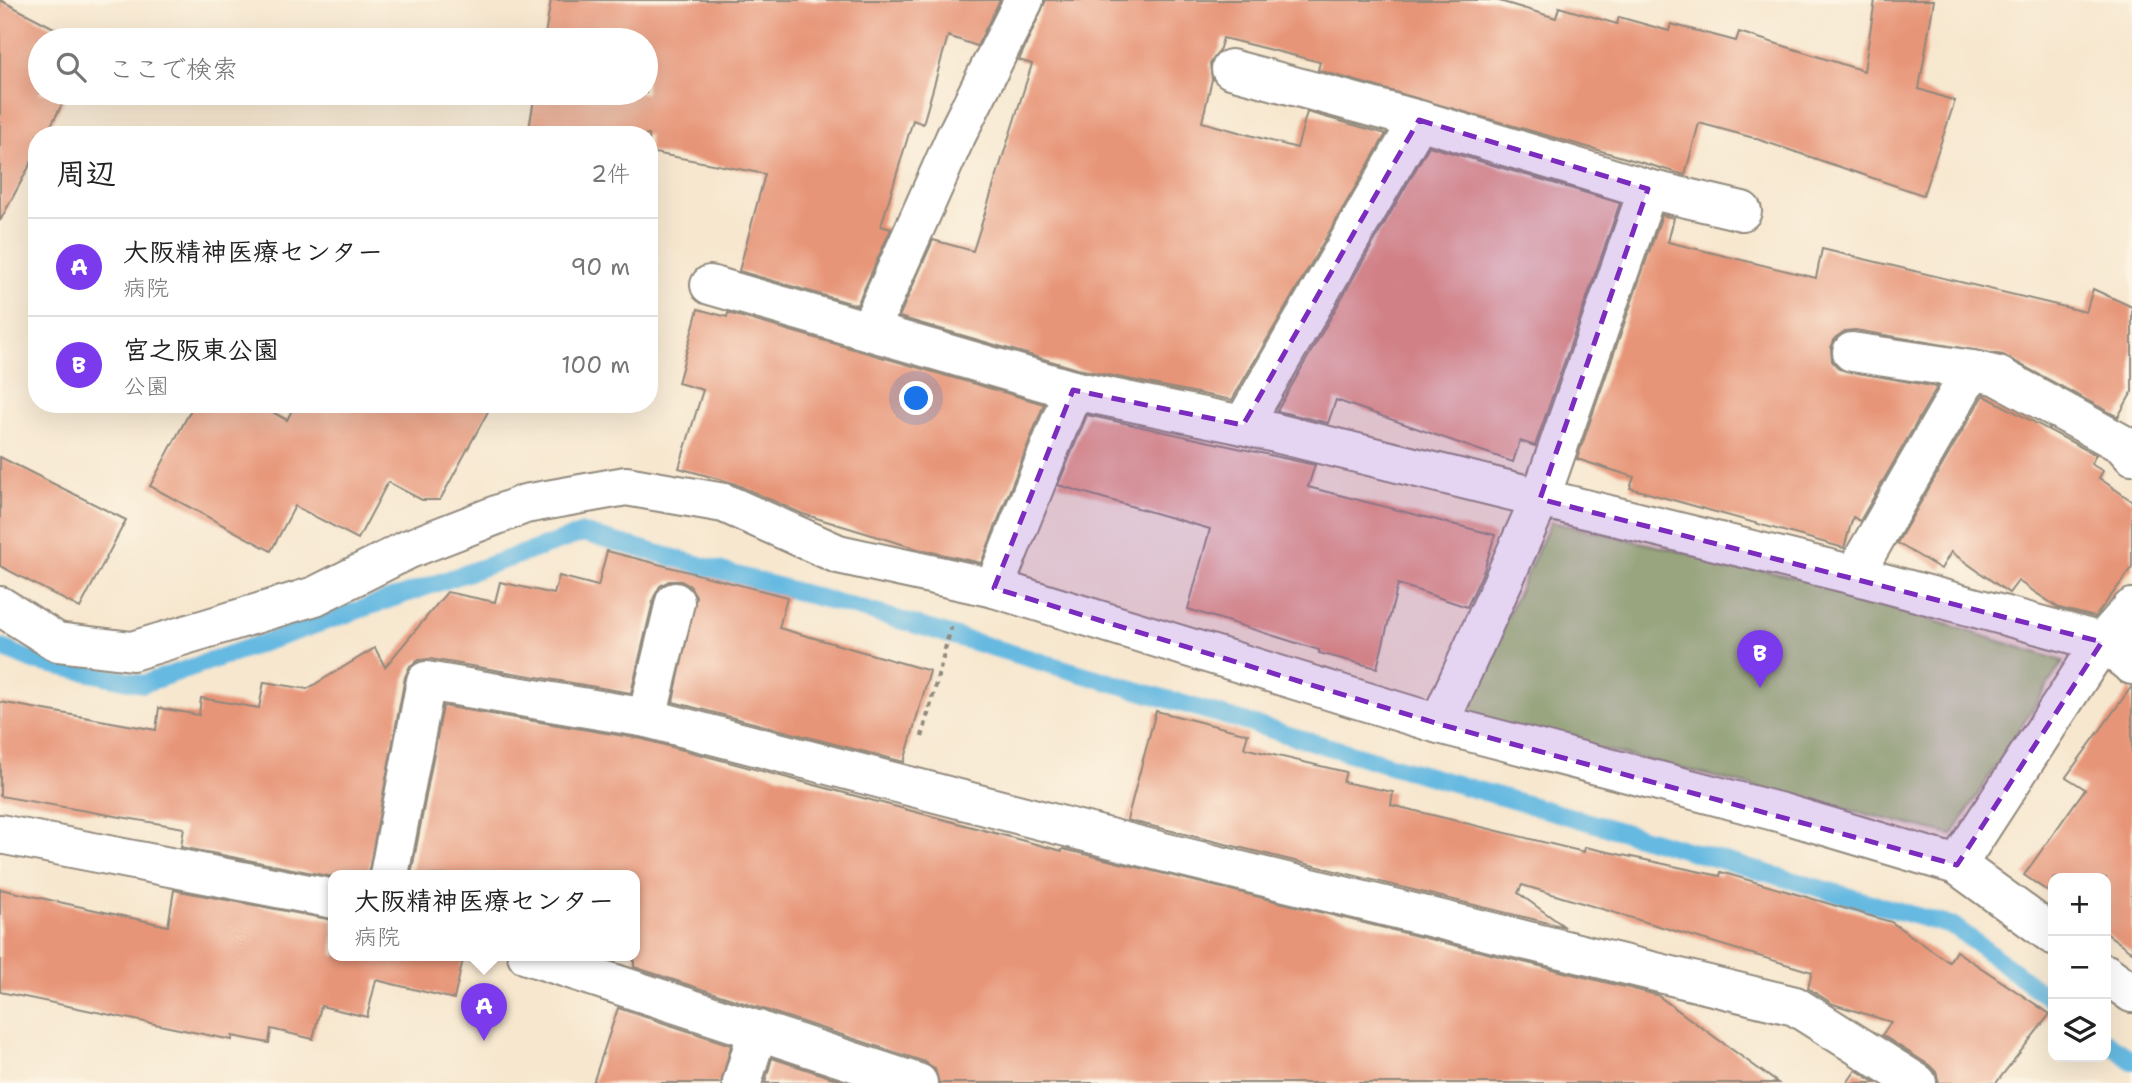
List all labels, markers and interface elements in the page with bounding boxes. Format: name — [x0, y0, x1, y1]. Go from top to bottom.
search box — [28, 28, 658, 105]
icon: search — [52, 48, 90, 86]
text: ここで検索 — [108, 51, 238, 86]
text: 周辺 — [56, 153, 116, 194]
text: 2件 — [591, 159, 630, 189]
text: 大阪精神医療センター — [123, 234, 383, 269]
text: A — [70, 252, 88, 282]
text: 90 m — [570, 252, 630, 282]
text: 病院 — [123, 273, 169, 303]
text: 宮之阪東公園 — [123, 332, 279, 367]
text: B — [72, 350, 86, 380]
text: 100 m — [561, 350, 630, 380]
text: 公園 — [123, 371, 169, 401]
your location — [899, 381, 933, 415]
pin: B — [1737, 630, 1783, 688]
popup — [328, 870, 640, 961]
map controls — [2048, 873, 2111, 1062]
button: + — [2048, 873, 2111, 936]
text: 大阪精神医療センター — [354, 883, 614, 918]
text: 病院 — [354, 922, 400, 952]
button: − — [2048, 936, 2111, 999]
pin: A — [461, 983, 507, 1041]
button: layers — [2048, 999, 2111, 1062]

